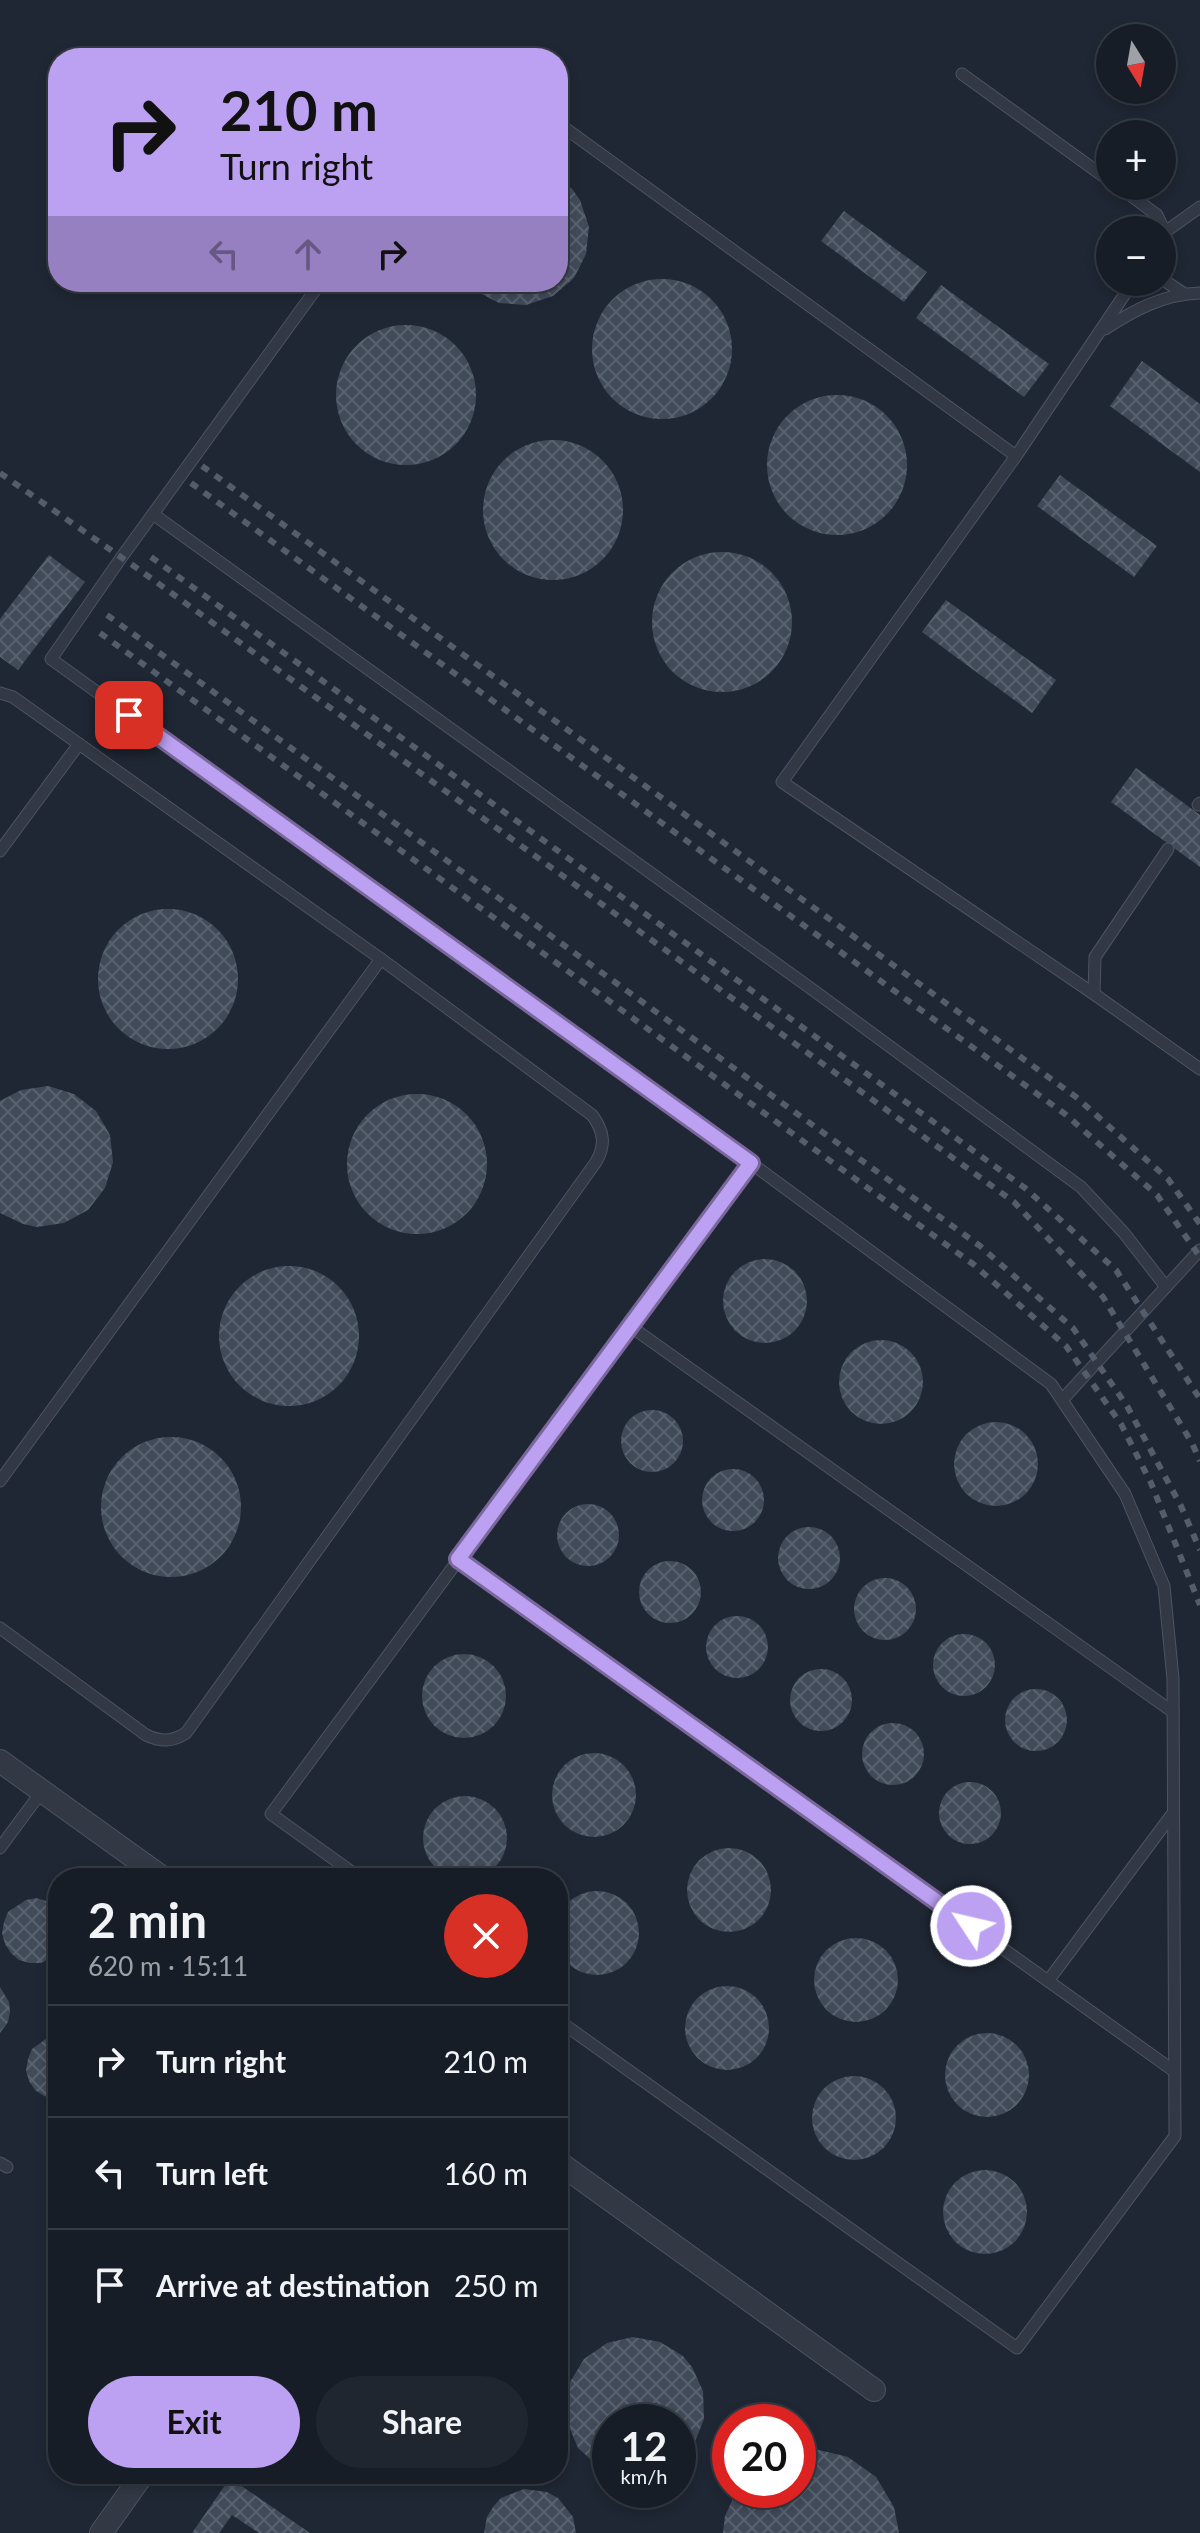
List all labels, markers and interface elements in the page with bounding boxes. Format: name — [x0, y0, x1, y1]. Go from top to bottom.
north arrow — [1096, 24, 1176, 104]
map controls — [1096, 24, 1176, 296]
text: 210 m — [220, 76, 378, 143]
icon: right — [88, 80, 192, 184]
button: + — [1096, 120, 1176, 200]
text: Turn right — [220, 144, 373, 188]
button: − — [1096, 216, 1176, 296]
icon: left — [202, 232, 246, 276]
icon: ahead — [286, 232, 330, 276]
icon: right — [370, 232, 414, 276]
pin — [95, 681, 163, 749]
icon: arrive — [107, 693, 151, 737]
position arrow — [929, 1884, 1013, 1968]
text: 2 min — [88, 1891, 207, 1948]
button: close — [444, 1894, 528, 1978]
text: 620 m · 15:11 — [88, 1950, 248, 1982]
icon: right — [88, 2039, 132, 2083]
text: Turn right — [156, 2043, 286, 2079]
text: 210 m — [443, 2043, 528, 2079]
icon: left — [88, 2151, 132, 2195]
text: Turn left — [156, 2155, 268, 2191]
text: 160 m — [443, 2155, 528, 2191]
icon: arrive — [88, 2263, 132, 2307]
text: Arrive at destination — [156, 2267, 430, 2303]
text: 250 m — [454, 2267, 538, 2303]
button: Exit — [88, 2376, 300, 2468]
button: Share — [316, 2376, 528, 2468]
speed limit sign: 20 — [712, 2404, 816, 2508]
text: 12 — [621, 2422, 667, 2470]
text: km/h — [621, 2464, 667, 2488]

